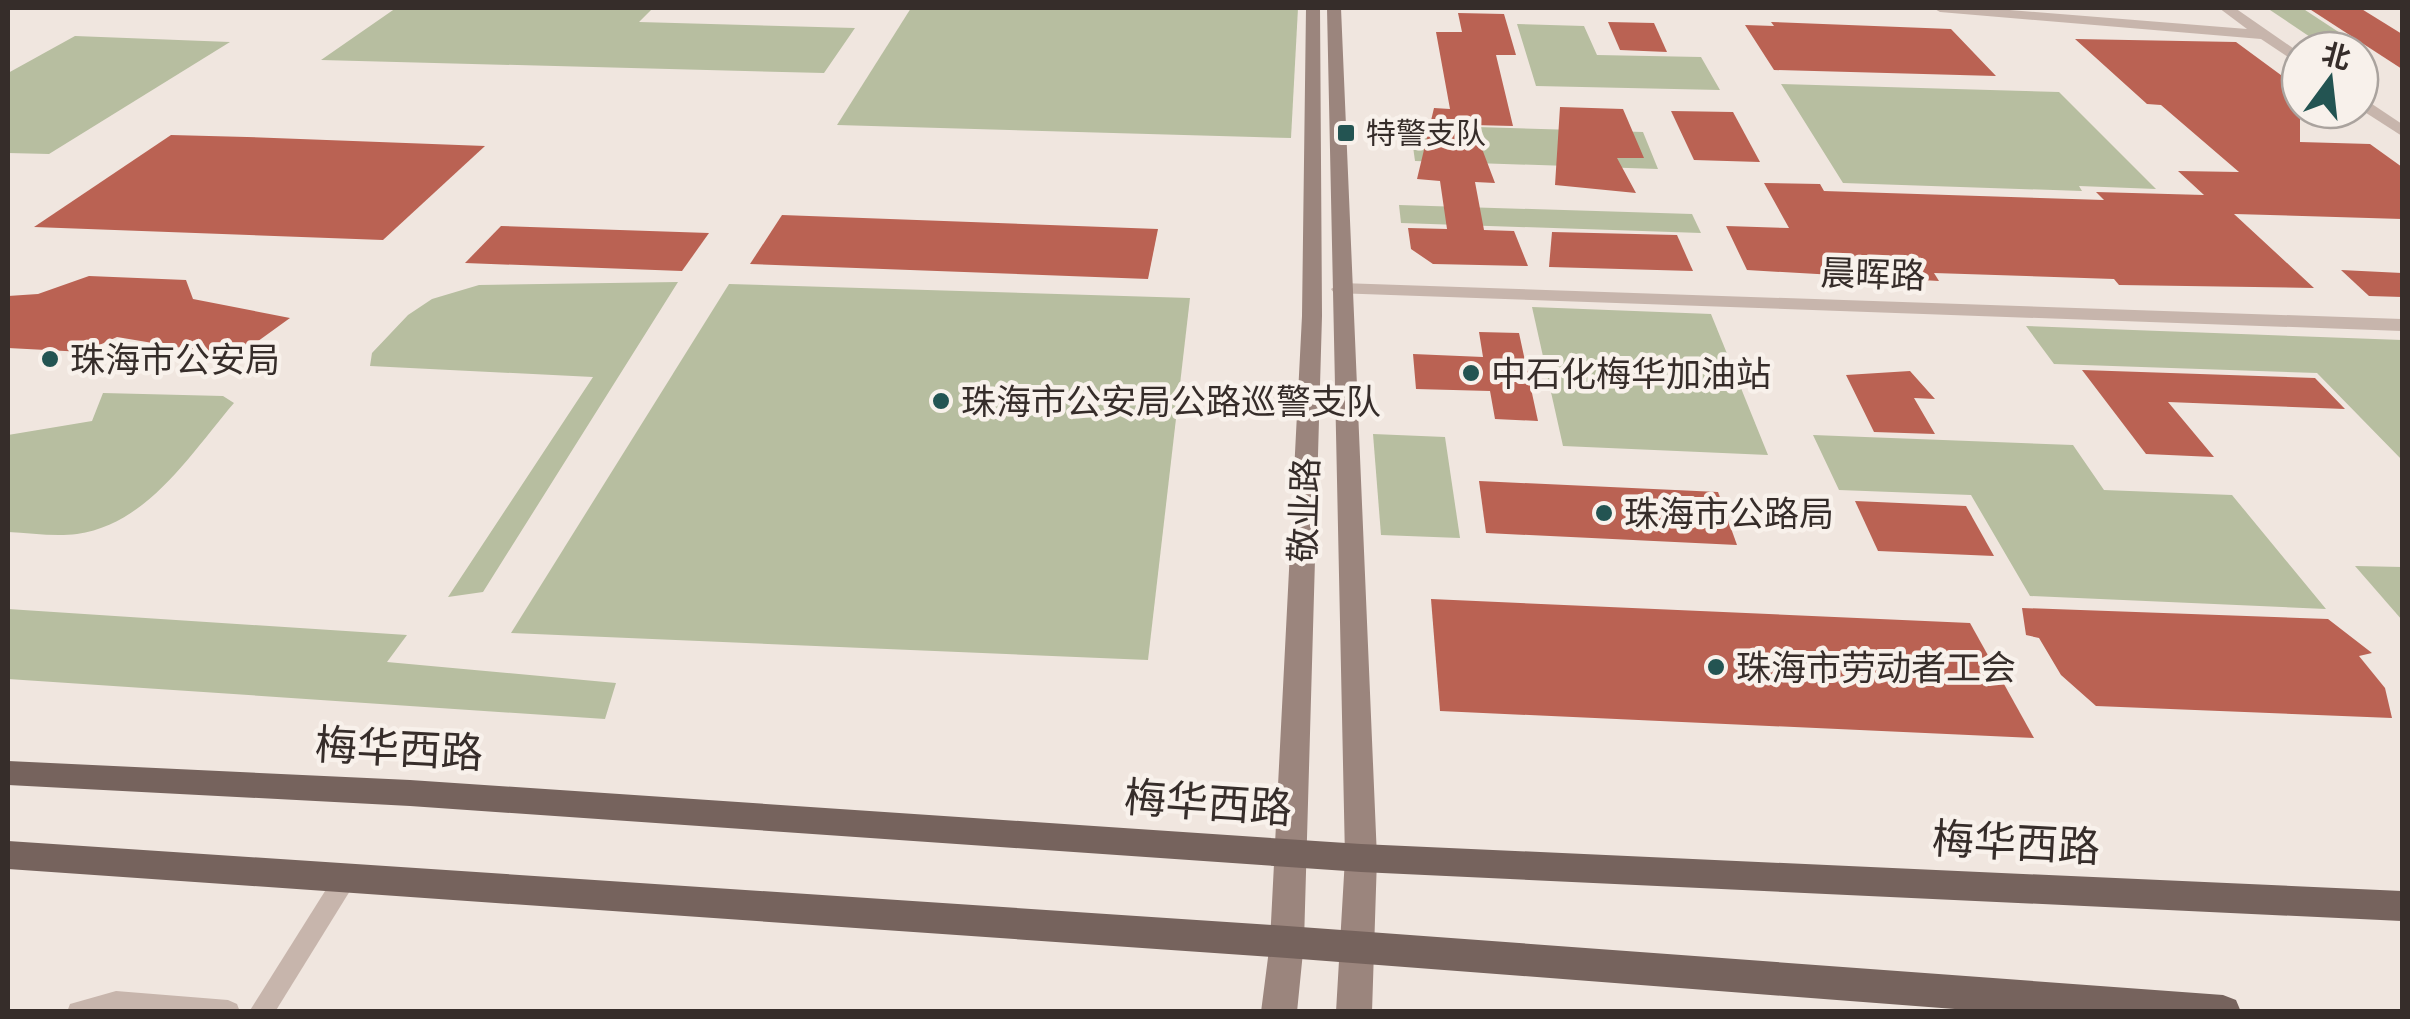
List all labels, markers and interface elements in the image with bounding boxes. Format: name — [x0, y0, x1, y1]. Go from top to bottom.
north arrow — [2280, 30, 2380, 130]
text: 北 — [2319, 38, 2354, 75]
place label: 特警支队 — [1366, 117, 1486, 150]
marker: 特警支队 — [1335, 122, 1357, 144]
street label: 晨晖路 — [1820, 253, 1926, 295]
place label: 珠海市公安局 — [70, 340, 280, 379]
marker: 珠海市公安局 — [39, 348, 61, 370]
place label: 中石化梅华加油站 — [1491, 354, 1771, 393]
marker: 中石化梅华加油站 — [1460, 362, 1482, 384]
place label: 珠海市公安局公路巡警支队 — [961, 382, 1381, 421]
marker: 珠海市公安局公路巡警支队 — [930, 390, 952, 412]
street label: 敬业路 — [1283, 457, 1325, 563]
place label: 珠海市公路局 — [1624, 494, 1834, 533]
marker: 珠海市公路局 — [1593, 502, 1615, 524]
place label: 珠海市劳动者工会 — [1736, 648, 2016, 687]
marker: 珠海市劳动者工会 — [1705, 656, 1727, 678]
street label: 梅华西路 — [314, 721, 484, 777]
street label: 梅华西路 — [1123, 774, 1293, 832]
street label: 梅华西路 — [1931, 815, 2101, 871]

